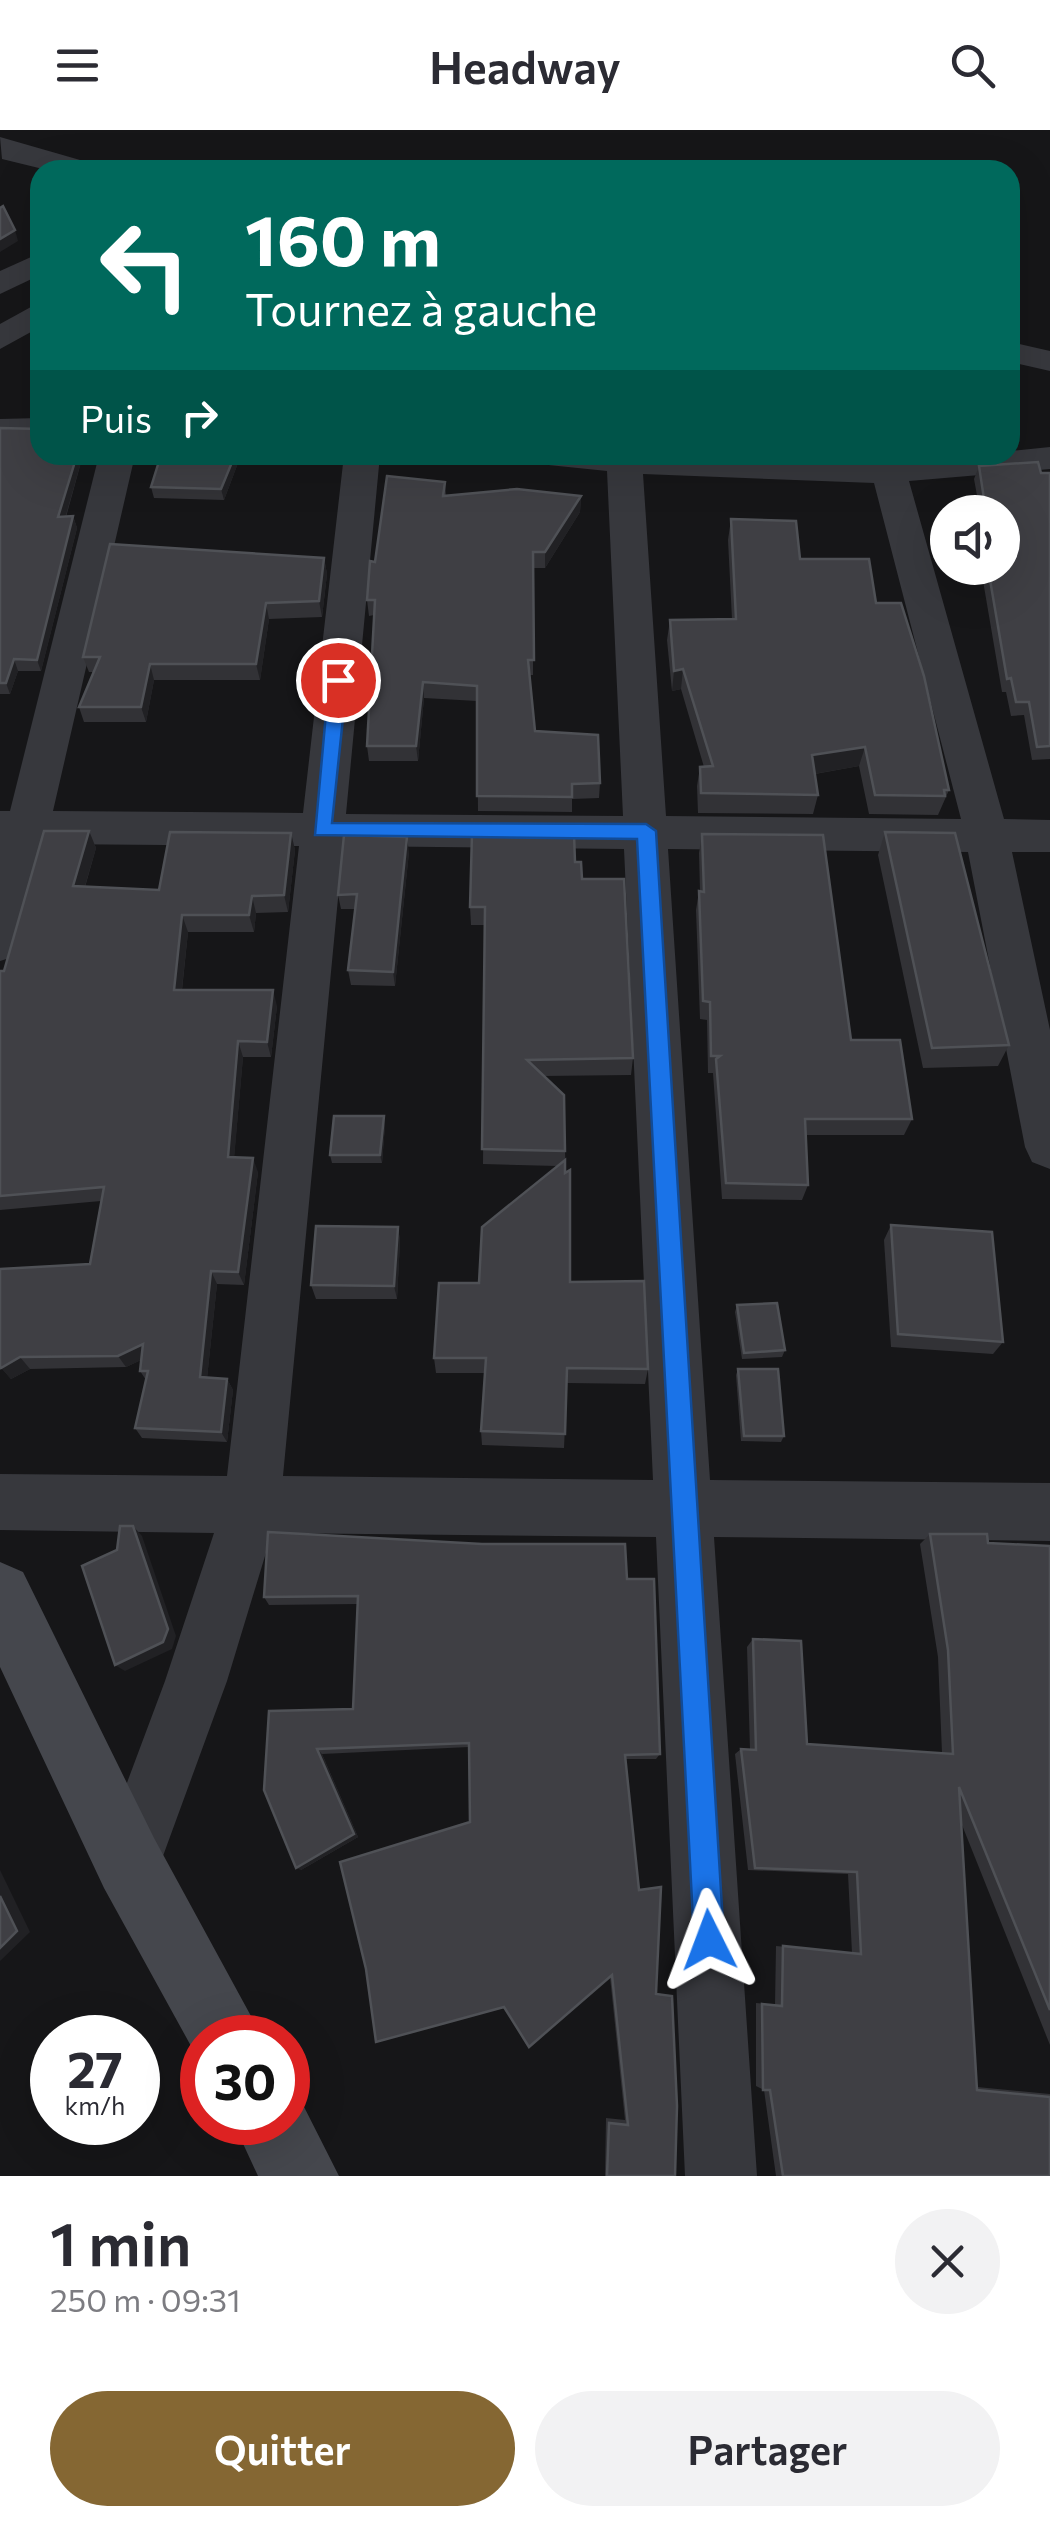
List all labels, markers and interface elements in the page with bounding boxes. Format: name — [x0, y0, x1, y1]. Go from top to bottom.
icon: menu — [50, 38, 105, 93]
text: Headway — [429, 38, 621, 93]
icon: search — [945, 38, 1000, 93]
text: 160 m — [245, 195, 441, 280]
icon: left — [80, 200, 210, 330]
text: Tournez à gauche — [245, 280, 597, 335]
icon: right — [172, 390, 227, 445]
text: Puis — [80, 394, 152, 441]
map controls — [930, 495, 1020, 585]
button: sound — [930, 495, 1020, 585]
pin — [296, 638, 381, 723]
icon: arrive — [311, 653, 366, 708]
position arrow — [657, 1888, 761, 1992]
speed limit sign: 30 — [180, 2015, 310, 2145]
text: 27 — [67, 2037, 123, 2098]
text: km/h — [65, 2090, 125, 2120]
text: 1 min — [50, 2205, 191, 2278]
button: close — [895, 2209, 1000, 2314]
text: 250 m · 09:31 — [50, 2279, 241, 2319]
button: Quitter — [50, 2391, 515, 2506]
button: Partager — [535, 2391, 1000, 2506]

